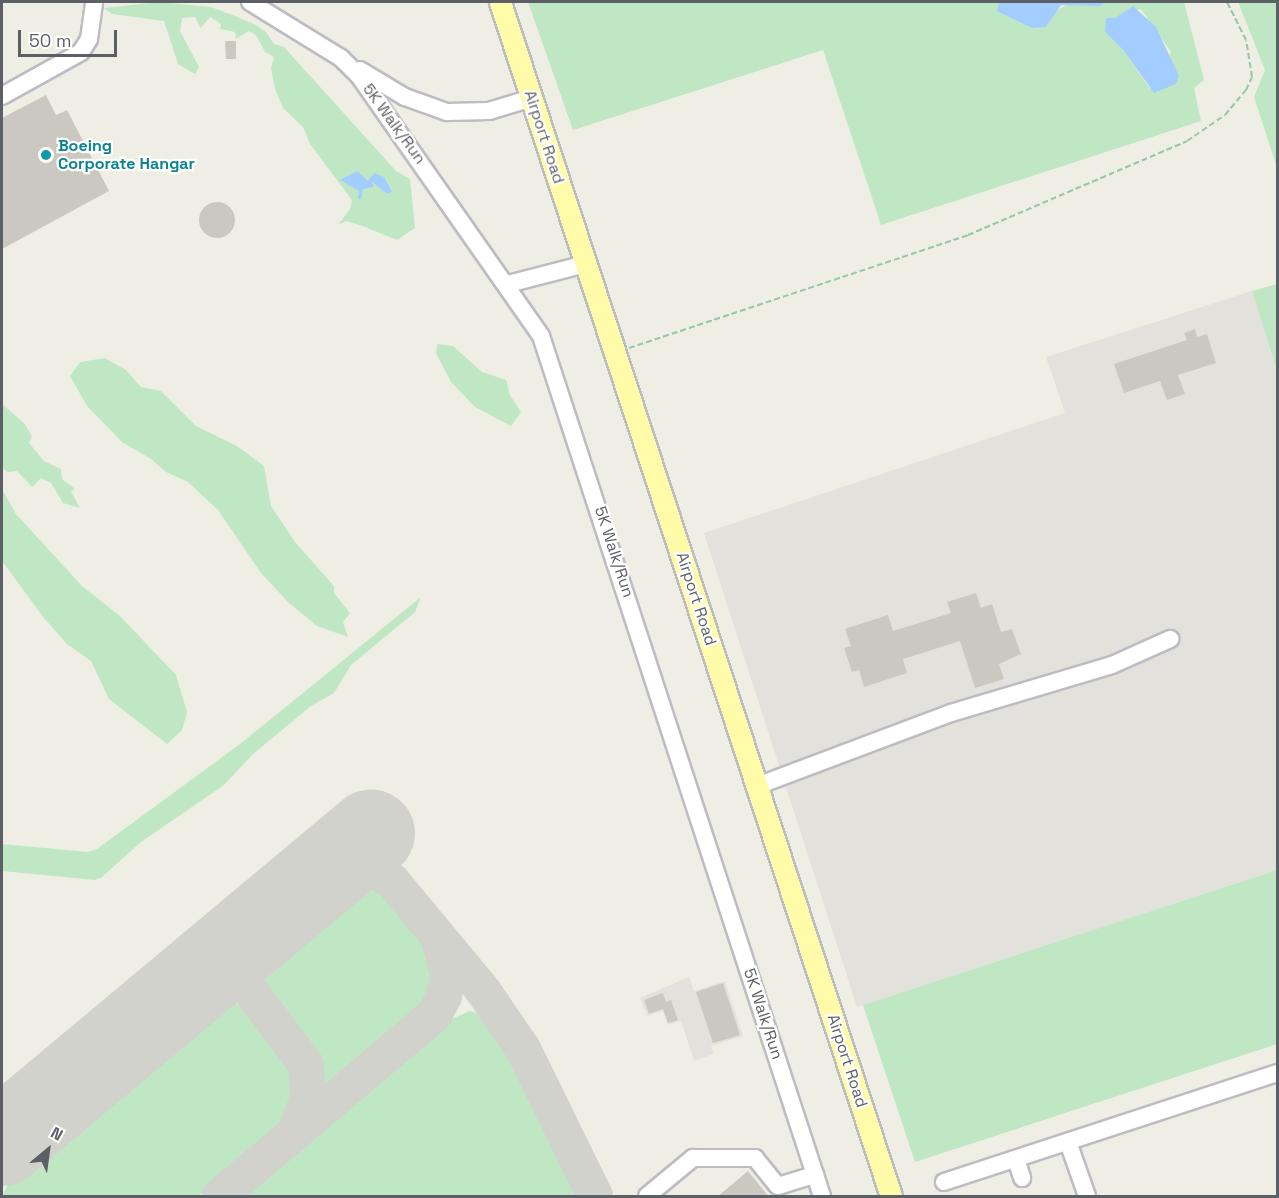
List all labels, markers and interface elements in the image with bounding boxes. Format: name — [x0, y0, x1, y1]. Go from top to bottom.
scale bar — [21, 18, 120, 56]
text: 50 m — [29, 29, 71, 52]
street label: 5K Walk/Run — [358, 80, 430, 168]
street label: Airport Road — [520, 88, 568, 186]
place label: Boeing Corporate Hangar — [58, 136, 195, 174]
marker: Boeing Corporate Hangar — [39, 148, 53, 162]
street label: 5K Walk/Run — [590, 504, 638, 600]
street label: Airport Road — [672, 550, 720, 648]
street label: 5K Walk/Run — [739, 966, 787, 1062]
street label: Airport Road — [823, 1012, 871, 1110]
north arrow — [18, 1120, 78, 1180]
text: N — [47, 1122, 67, 1146]

